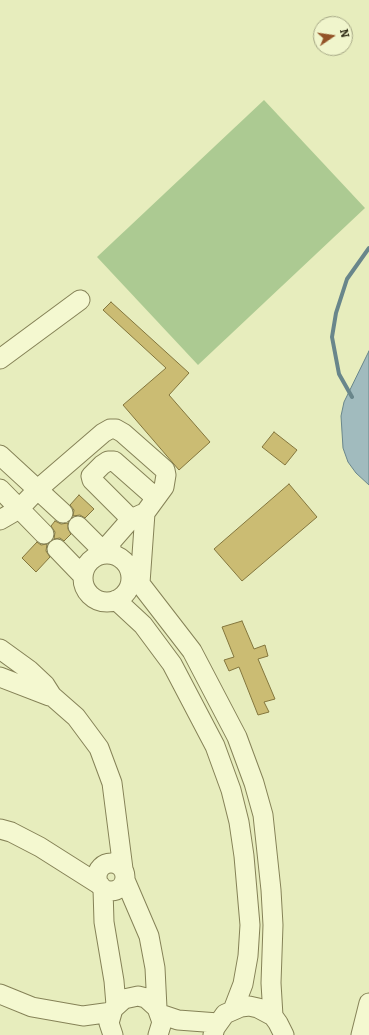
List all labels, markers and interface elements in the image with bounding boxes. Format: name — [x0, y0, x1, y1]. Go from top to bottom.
north arrow — [313, 16, 353, 56]
text: N — [337, 28, 351, 39]

